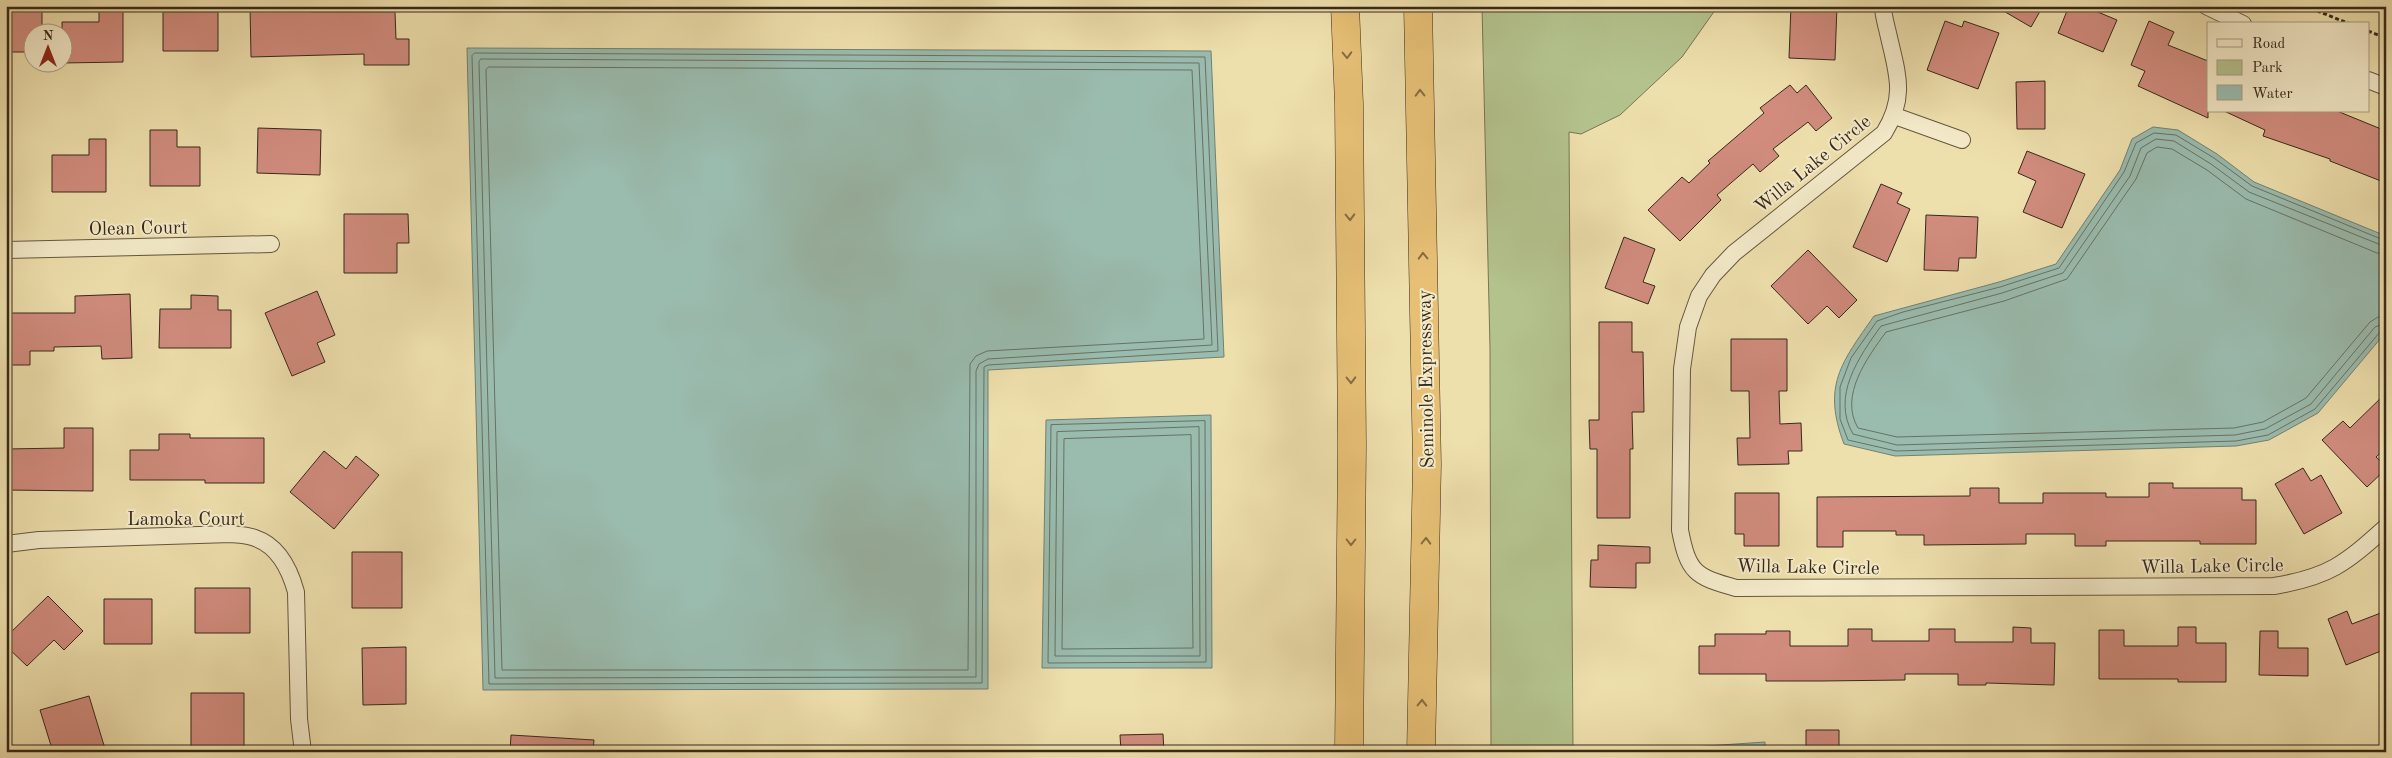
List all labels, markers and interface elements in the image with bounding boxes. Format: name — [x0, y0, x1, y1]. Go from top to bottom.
north arrow — [22, 22, 72, 72]
legend — [2207, 22, 2370, 112]
text: N — [43, 29, 54, 43]
text: Road — [2252, 37, 2286, 52]
one-way arrow — [1341, 51, 1352, 59]
text: Park — [2252, 61, 2283, 76]
text: Water — [2252, 87, 2293, 102]
one-way arrow — [1415, 89, 1425, 96]
street label: Willa Lake Circle — [1752, 112, 1875, 217]
one-way arrow — [1345, 214, 1355, 222]
street label: Olean Court — [88, 219, 188, 240]
one-way arrow — [1418, 251, 1428, 259]
street label: Seminole Expressway — [1416, 289, 1439, 468]
one-way arrow — [1346, 376, 1356, 384]
street label: Lamoka Court — [127, 511, 245, 530]
one-way arrow — [1421, 536, 1431, 544]
one-way arrow — [1346, 539, 1357, 547]
street label: Willa Lake Circle — [2140, 557, 2284, 578]
street label: Willa Lake Circle — [1736, 558, 1880, 579]
one-way arrow — [1417, 699, 1427, 706]

